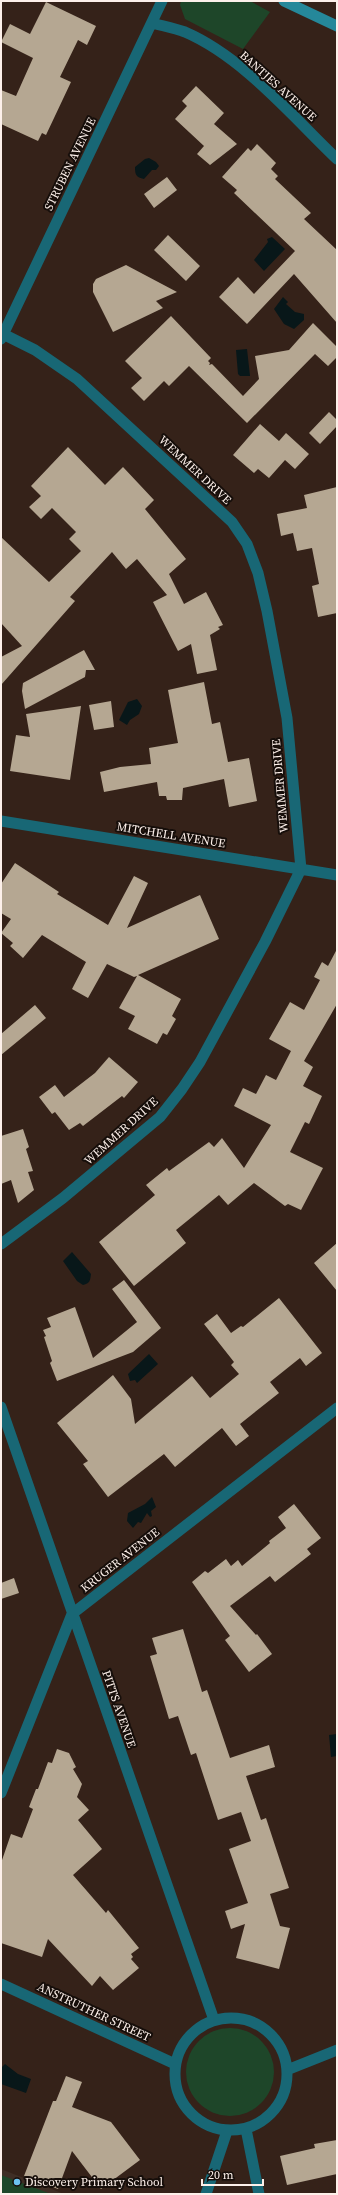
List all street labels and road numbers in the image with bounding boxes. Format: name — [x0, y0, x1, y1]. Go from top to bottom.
street label: BANTJES AVENUE — [236, 47, 320, 125]
street label: STRUBEN AVENUE — [41, 115, 99, 213]
street label: WEMMER DRIVE — [155, 432, 235, 508]
street label: WEMMER DRIVE — [268, 738, 292, 834]
street label: MITCHELL AVENUE — [116, 819, 226, 851]
street label: WEMMER DRIVE — [81, 1094, 161, 1168]
street label: KRUGER AVENUE — [77, 1524, 163, 1596]
street label: PITTS AVENUE — [98, 1668, 140, 1750]
street label: ANSTRUTHER STREET — [35, 1979, 154, 2046]

